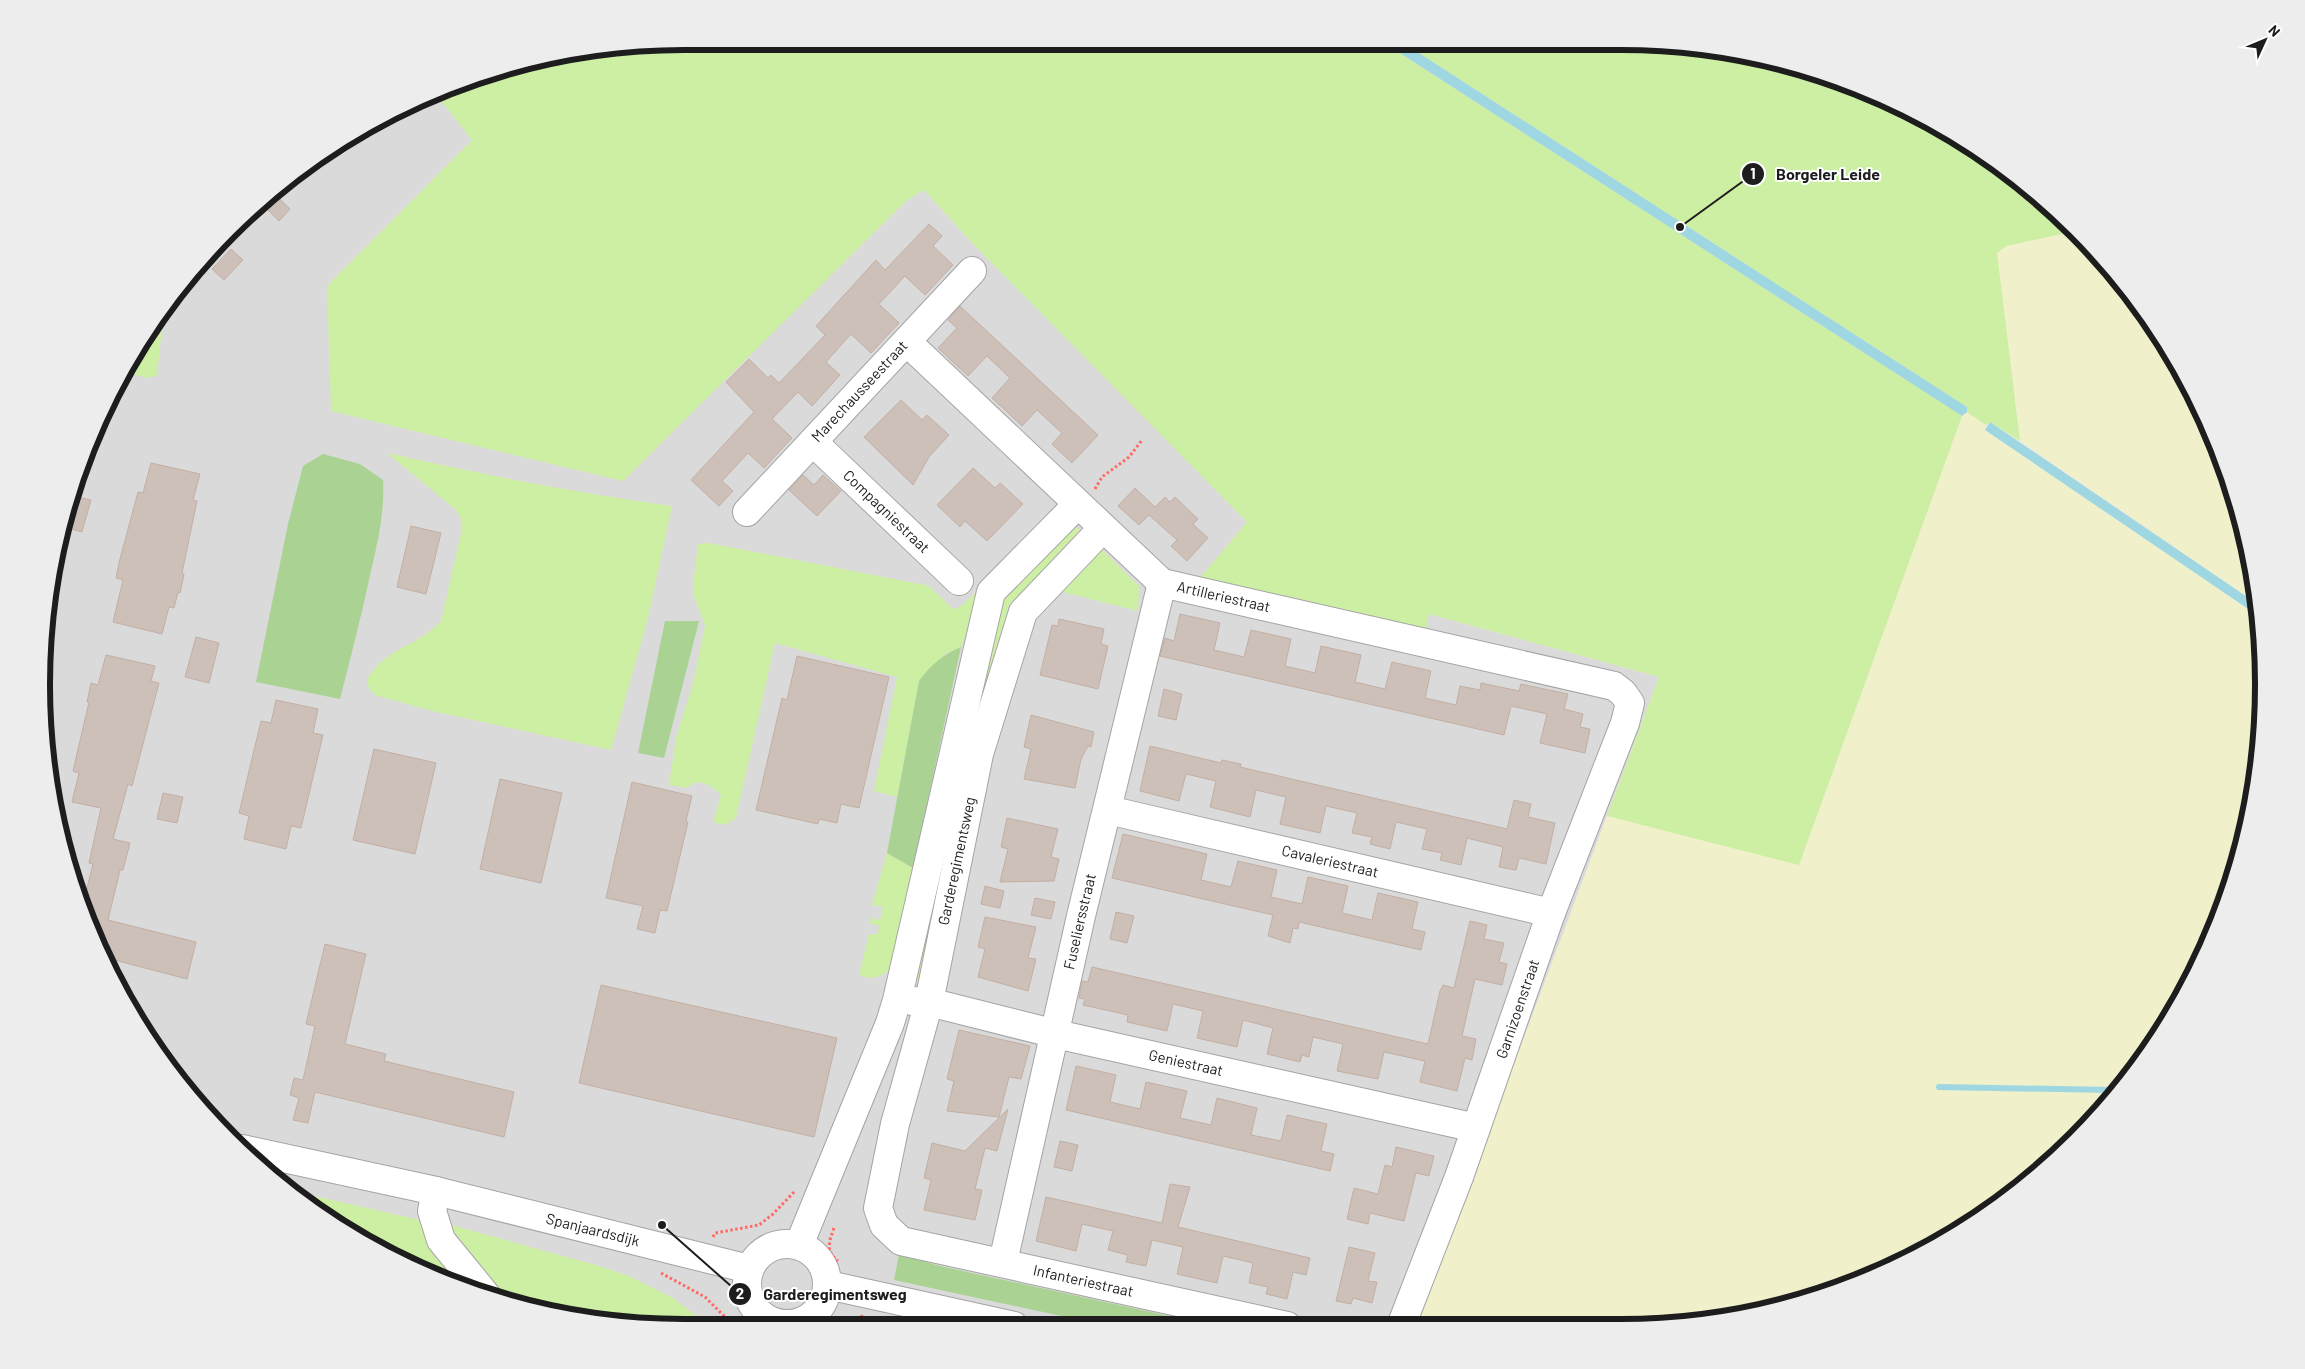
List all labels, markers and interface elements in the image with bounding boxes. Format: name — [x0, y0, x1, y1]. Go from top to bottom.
north arrow — [2240, 15, 2290, 65]
text: N — [2265, 21, 2284, 40]
callout: Borgeler Leide — [1741, 159, 1890, 190]
text: 1 — [1750, 164, 1756, 182]
text: Borgeler Leide — [1776, 164, 1880, 183]
street label: Marechausseestraat — [807, 336, 911, 445]
street label: Compagniestraat — [840, 466, 934, 556]
street label: Artilleriestraat — [1175, 577, 1272, 615]
street label: Garderegimentsweg — [934, 795, 978, 927]
street label: Cavaleriestraat — [1280, 841, 1380, 881]
street label: Fuseliersstraat — [1059, 871, 1099, 971]
street label: Garnizoenstraat — [1492, 957, 1542, 1061]
street label: Geniestraat — [1147, 1045, 1225, 1079]
street label: Spanjaardsdijk — [544, 1209, 642, 1250]
street label: Infanteriestraat — [1032, 1260, 1135, 1300]
callout: Garderegimentsweg — [728, 1279, 916, 1310]
text: 2 — [736, 1284, 744, 1302]
text: Garderegimentsweg — [763, 1284, 907, 1303]

